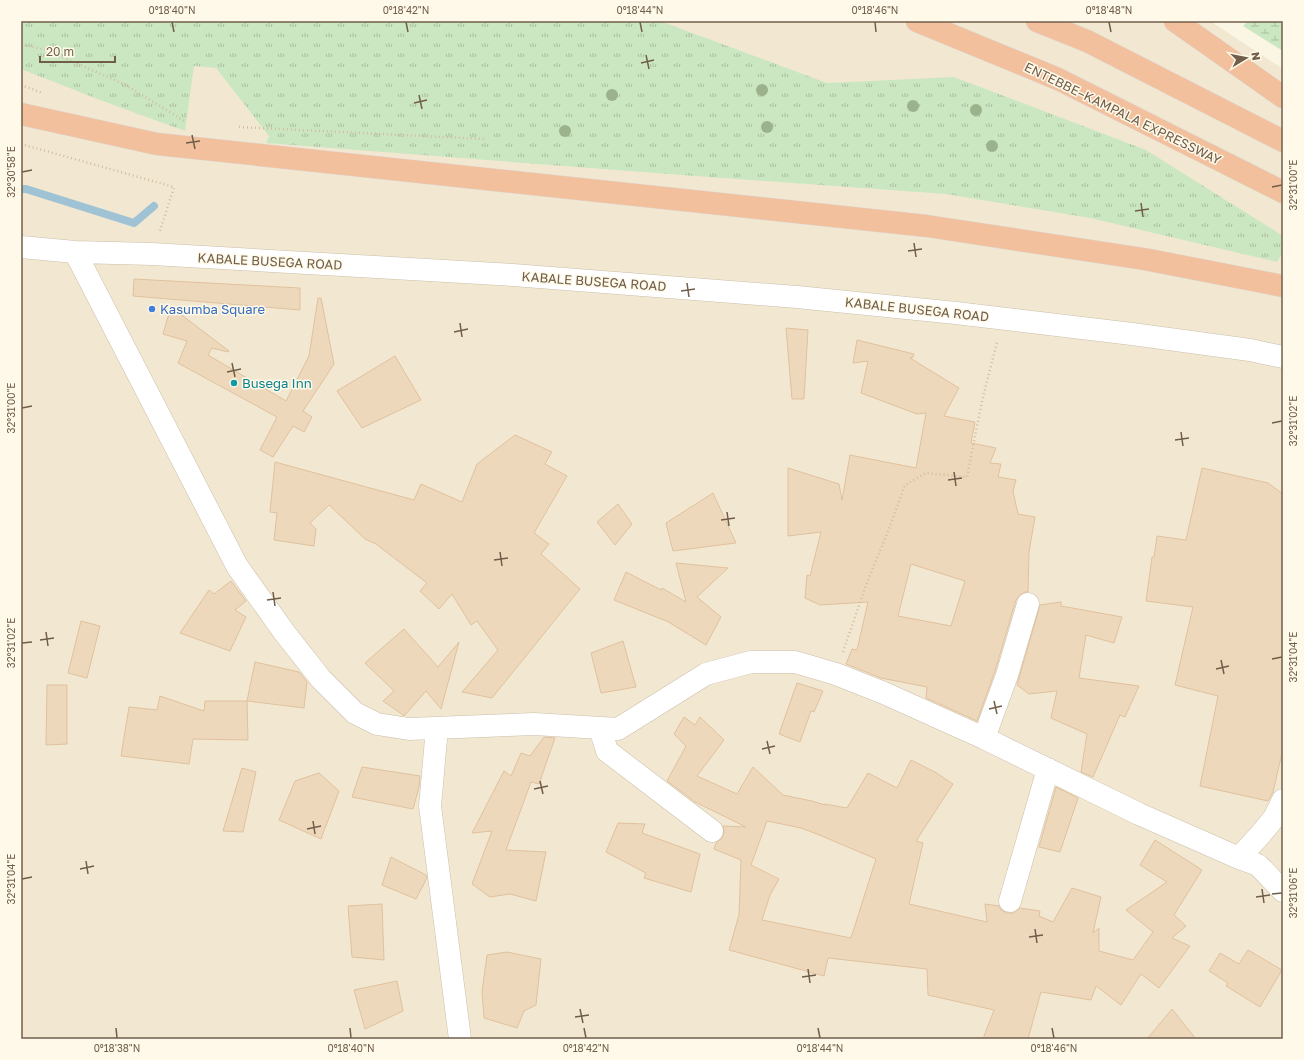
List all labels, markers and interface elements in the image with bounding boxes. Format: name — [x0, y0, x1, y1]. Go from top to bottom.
text: 0°18'40"N — [148, 4, 196, 16]
text: 0°18'42"N — [383, 4, 429, 16]
text: 0°18'44"N — [617, 4, 663, 16]
text: 0°18'46"N — [852, 4, 898, 16]
text: 0°18'48"N — [1086, 4, 1132, 16]
scale bar — [40, 38, 115, 64]
north arrow — [1226, 38, 1266, 78]
text: 20 m — [46, 44, 74, 59]
text: N — [1249, 51, 1263, 61]
street label: ENTEBBE–KAMPALA EXPRESSWAY — [1022, 58, 1225, 168]
text: 32°30'58"E — [5, 146, 17, 198]
text: 32°31'00"E — [1287, 160, 1299, 210]
street label: KABALE BUSEGA ROAD — [197, 249, 343, 273]
street label: KABALE BUSEGA ROAD — [521, 268, 667, 294]
street label: KABALE BUSEGA ROAD — [844, 293, 990, 325]
place label: Kasumba Square — [160, 301, 265, 317]
marker: Kasumba Square — [147, 304, 157, 314]
place label: Busega Inn — [242, 375, 312, 391]
marker: Busega Inn — [229, 378, 239, 388]
text: 32°31'00"E — [5, 383, 17, 433]
text: 32°31'02"E — [1287, 396, 1299, 446]
text: 32°31'02"E — [5, 618, 17, 668]
text: 32°31'04"E — [1287, 632, 1299, 682]
text: 32°31'04"E — [5, 854, 17, 904]
text: 32°31'06"E — [1287, 868, 1299, 918]
text: 0°18'38"N — [94, 1042, 140, 1054]
text: 0°18'40"N — [327, 1042, 375, 1054]
text: 0°18'42"N — [563, 1042, 609, 1054]
text: 0°18'44"N — [797, 1042, 843, 1054]
text: 0°18'46"N — [1031, 1042, 1077, 1054]

